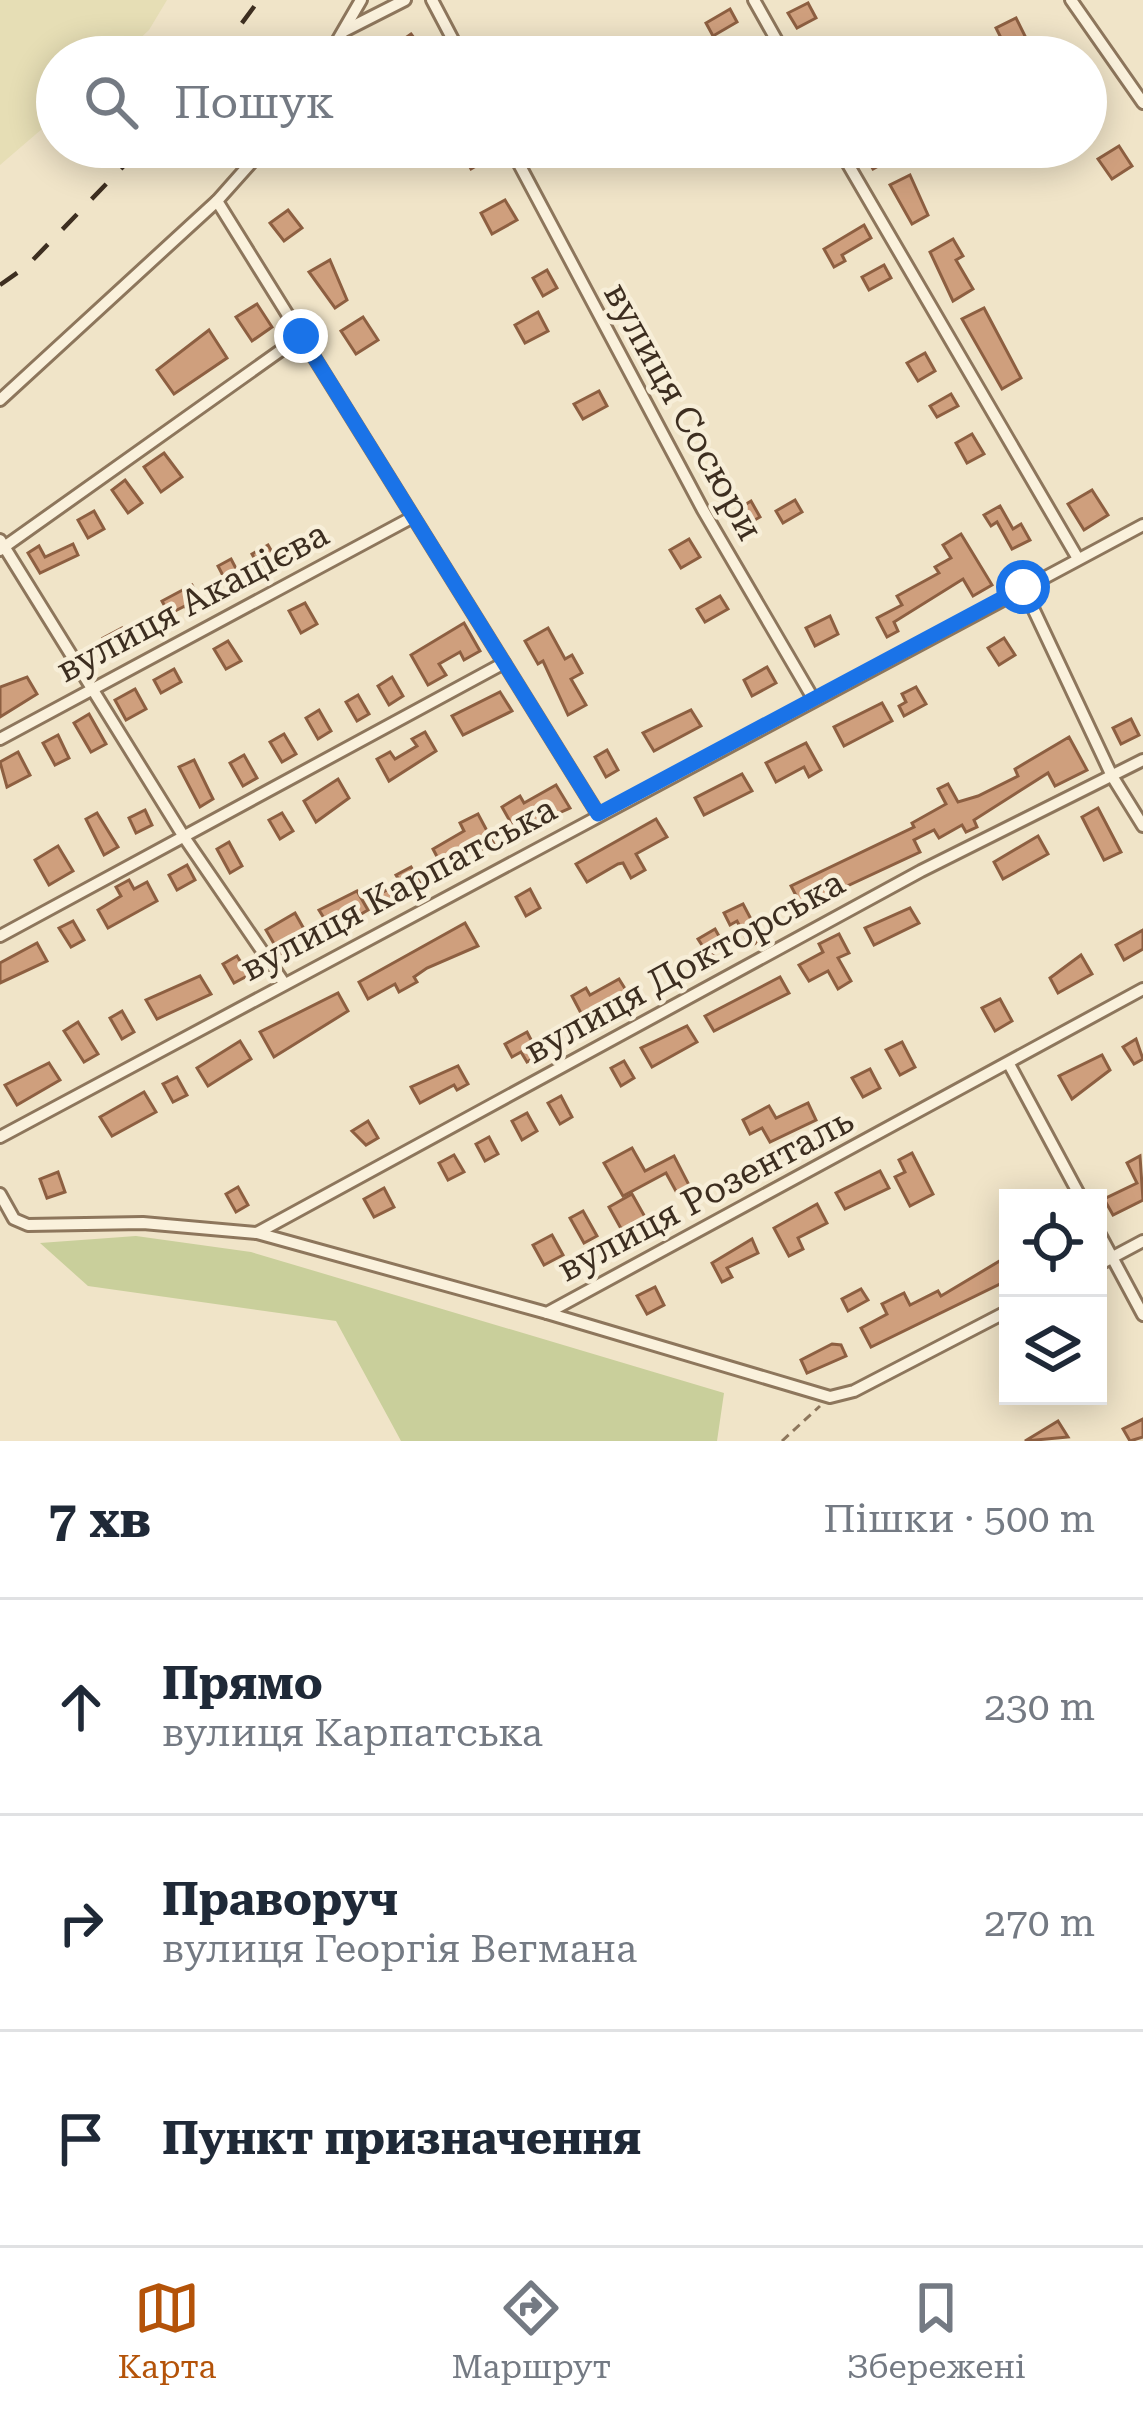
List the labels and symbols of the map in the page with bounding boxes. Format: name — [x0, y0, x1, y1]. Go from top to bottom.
street label: вулиця Сосюри — [595, 276, 771, 547]
route end — [274, 309, 328, 363]
street label: вулиця Акацієва — [50, 512, 336, 691]
route start — [996, 560, 1050, 614]
street label: вулиця Карпатська — [233, 788, 564, 990]
street label: вулиця Докторська — [517, 861, 852, 1072]
street label: вулиця Розенталь — [551, 1099, 860, 1291]

